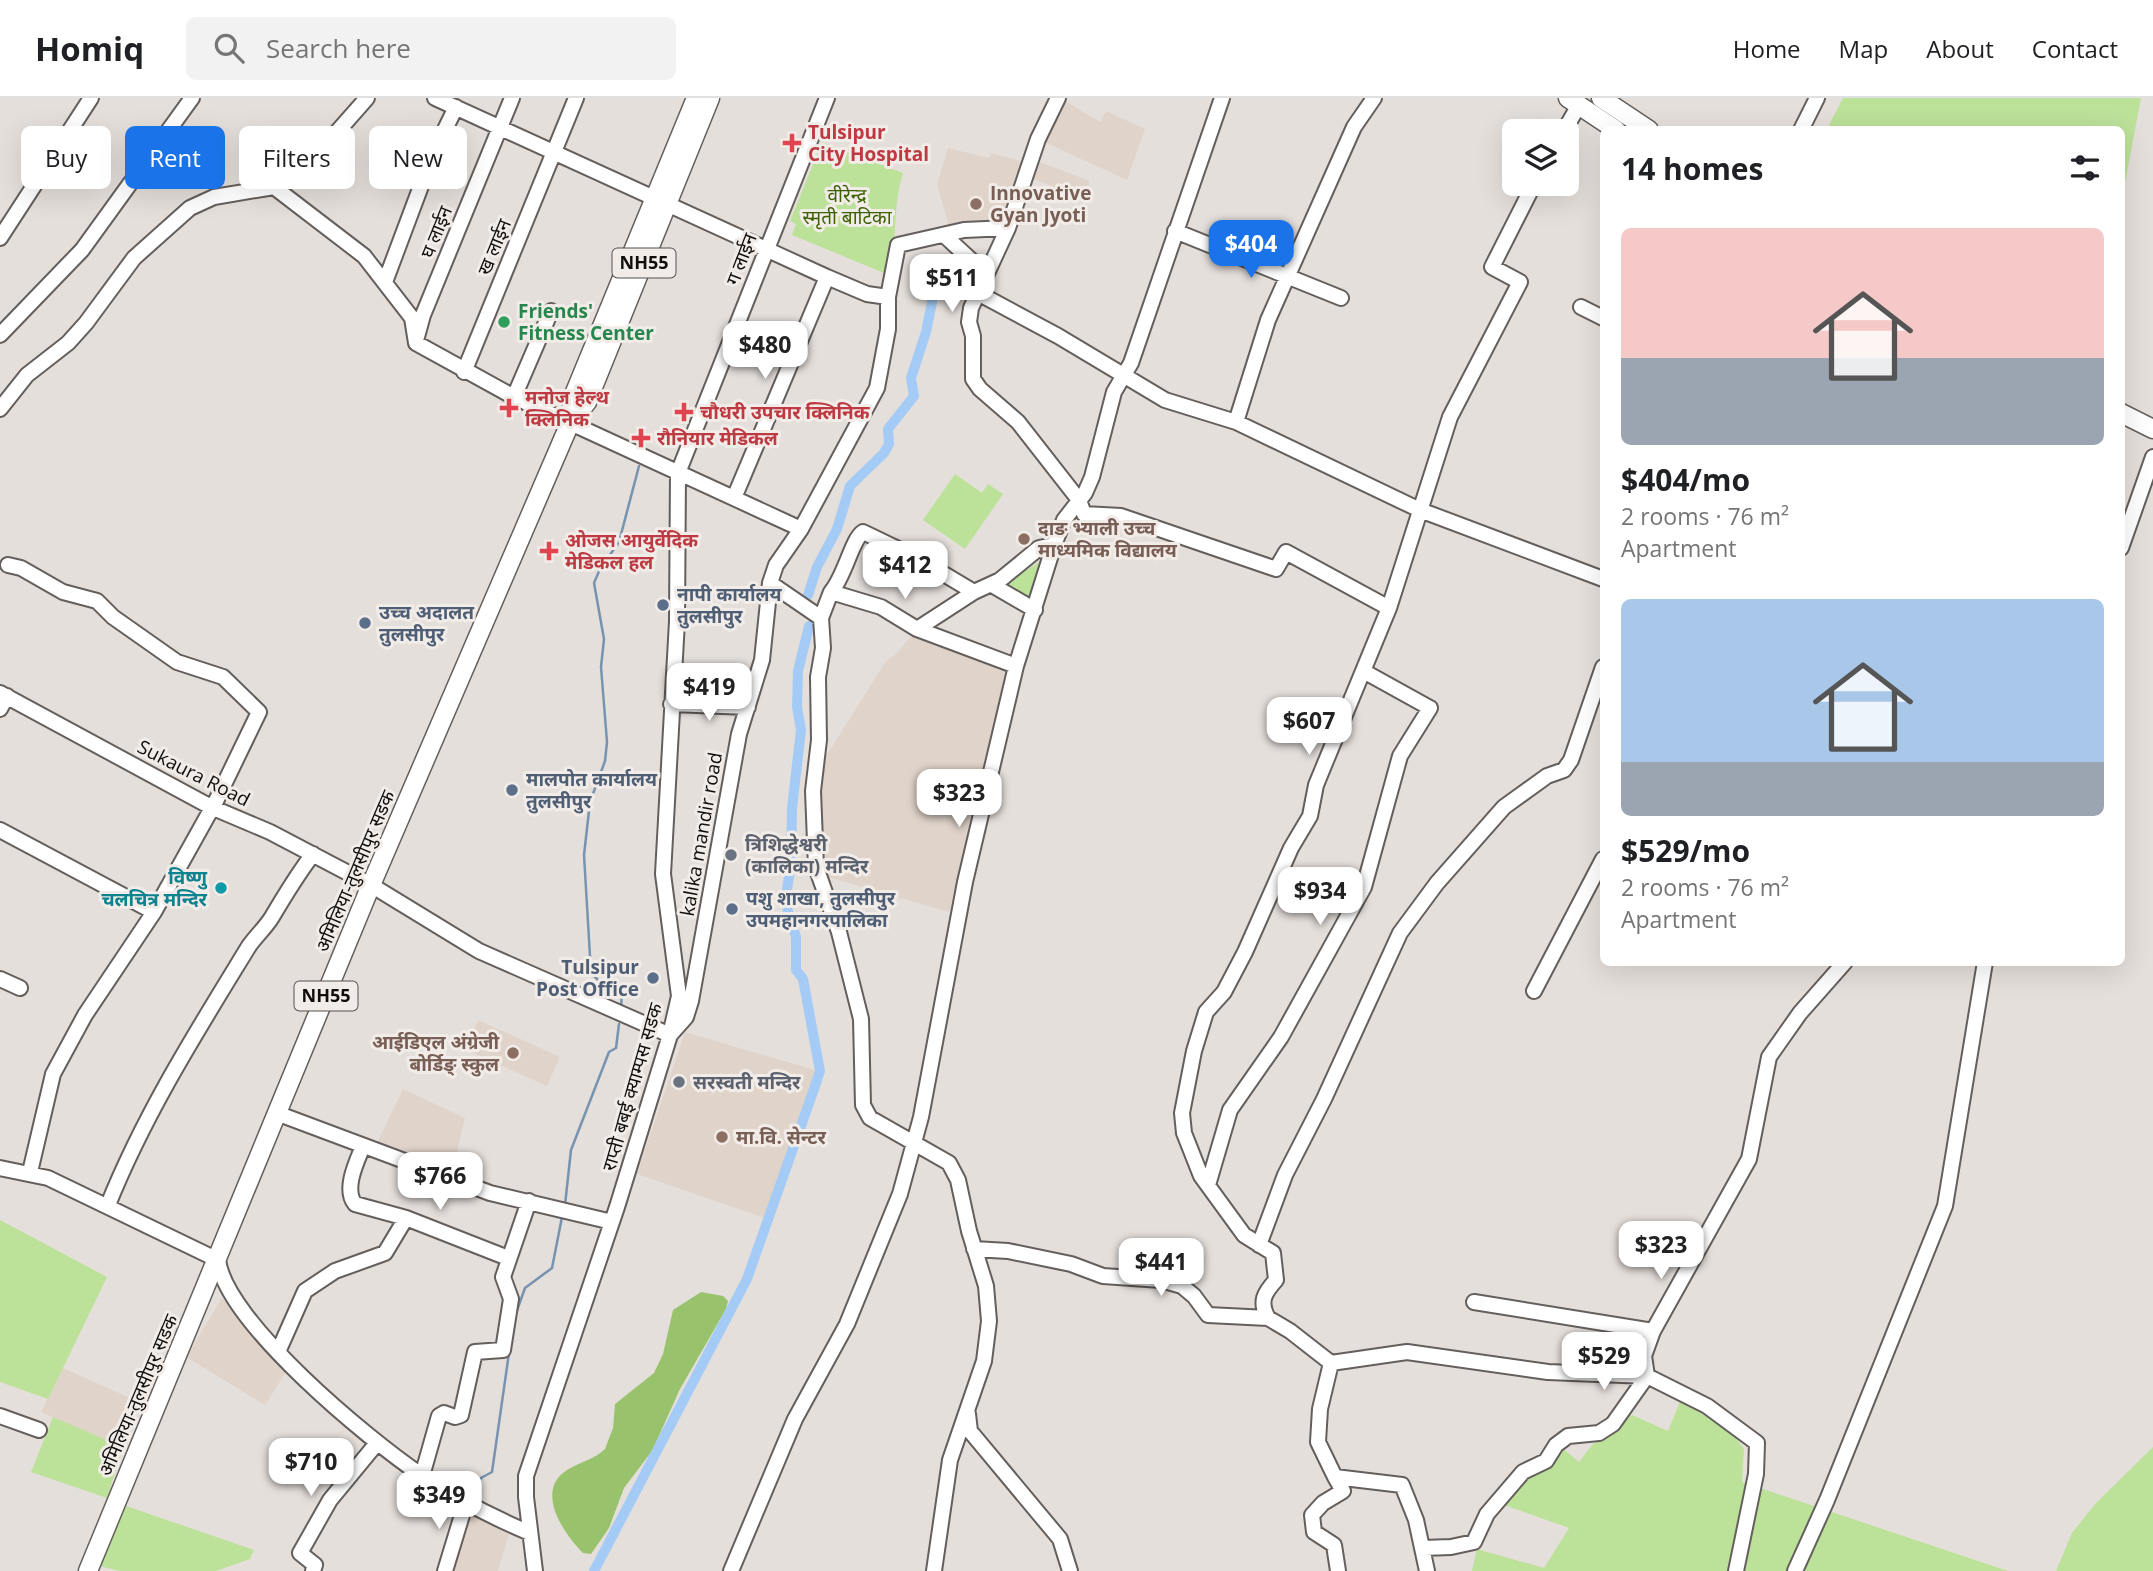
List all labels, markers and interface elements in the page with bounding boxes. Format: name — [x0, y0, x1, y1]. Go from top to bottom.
search box — [186, 17, 676, 80]
text: Homiq — [35, 26, 144, 71]
icon: search — [210, 29, 248, 67]
text: Search here — [266, 30, 411, 66]
text: Home — [1733, 32, 1801, 65]
text: Map — [1839, 32, 1888, 65]
text: About — [1926, 32, 1994, 65]
text: Contact — [2032, 32, 2118, 65]
place label: Tulsipur City Hospital — [808, 119, 929, 167]
map controls — [1502, 119, 1579, 196]
button: layers — [1502, 119, 1579, 196]
chip: Buy — [21, 126, 111, 189]
chip: Rent — [125, 126, 225, 189]
chip: Filters — [239, 126, 355, 189]
chip: New — [369, 126, 467, 189]
marker: Tulsipur City Hospital — [782, 133, 802, 153]
text: 14 homes — [1621, 148, 1764, 189]
icon: filters — [2066, 149, 2104, 187]
place label: Innovative Gyan Jyoti — [990, 180, 1091, 228]
park label: वीरेन्द्र स्मृती बाटिका — [802, 182, 893, 230]
marker: Innovative Gyan Jyoti — [968, 196, 984, 212]
street label: घ लाईन — [414, 202, 458, 262]
street label: ख लाईन — [471, 215, 517, 279]
pin: $404 — [1210, 220, 1292, 280]
text: $404 — [1225, 227, 1277, 259]
street label: ग लाईन — [719, 229, 763, 289]
road number: NH55 — [612, 248, 676, 278]
pin: $511 — [911, 254, 993, 314]
text: $511 — [926, 261, 978, 293]
icon: home — [1800, 273, 1926, 399]
place label: Friends' Fitness Center — [518, 298, 654, 346]
marker: Friends' Fitness Center — [496, 314, 512, 330]
pin: $480 — [724, 322, 806, 381]
text: $480 — [739, 328, 791, 360]
place label: मनोज हेल्थ क्लिनिक — [525, 384, 609, 432]
marker: मनोज हेल्थ क्लिनिक — [499, 398, 519, 418]
place label: चौधरी उपचार क्लिनिक — [700, 399, 871, 425]
marker: चौधरी उपचार क्लिनिक — [674, 402, 694, 422]
place label: रौनियार मेडिकल — [657, 425, 779, 451]
marker: रौनियार मेडिकल — [631, 428, 651, 448]
text: $404/mo — [1621, 459, 1750, 500]
text: 2 rooms · 76 m² — [1621, 500, 1789, 532]
place label: दाङ भ्याली उच्च माध्यमिक विद्यालय — [1038, 515, 1178, 563]
place label: ओजस आयुर्वेदिक मेडिकल हल — [565, 527, 699, 575]
marker: दाङ भ्याली उच्च माध्यमिक विद्यालय — [1016, 531, 1032, 547]
text: Apartment — [1621, 532, 1737, 564]
marker: ओजस आयुर्वेदिक मेडिकल हल — [539, 541, 559, 561]
pin: $412 — [864, 542, 946, 601]
text: $412 — [879, 548, 931, 580]
place label: नापी कार्यालय तुलसीपुर — [677, 581, 783, 629]
marker: नापी कार्यालय तुलसीपुर — [655, 597, 671, 613]
place label: उच्च अदालत तुलसीपुर — [379, 599, 475, 647]
marker: उच्च अदालत तुलसीपुर — [357, 615, 373, 631]
icon: home — [1800, 644, 1926, 770]
pin: $419 — [668, 664, 750, 723]
text: $419 — [683, 670, 735, 702]
pin: $607 — [1268, 698, 1350, 757]
text: $607 — [1283, 704, 1335, 736]
street label: Sukaura Road — [133, 734, 255, 812]
street label: kalika mandir road — [674, 750, 728, 918]
place label: मालपोत कार्यालय तुलसीपुर — [526, 766, 658, 814]
pin: $323 — [918, 770, 1000, 829]
text: $323 — [933, 776, 985, 808]
marker: मालपोत कार्यालय तुलसीपुर — [504, 782, 520, 798]
street label: अमिलिया-तुलसीपुर सडक — [309, 786, 401, 956]
text: $529/mo — [1621, 830, 1750, 871]
place label: त्रिशिद्धेश्वरी (कालिका) मन्दिर — [745, 831, 869, 879]
marker: त्रिशिद्धेश्वरी (कालिका) मन्दिर — [723, 847, 739, 863]
place label: विष्णु चलचित्र मन्दिर — [101, 864, 208, 912]
pin: $934 — [1279, 868, 1361, 927]
text: 2 rooms · 76 m² — [1621, 871, 1789, 903]
text: $934 — [1294, 874, 1346, 906]
marker: विष्णु चलचित्र मन्दिर — [213, 880, 229, 896]
place label: पशु शाखा, तुलसीपुर उपमहानगरपालिका — [746, 885, 896, 933]
marker: पशु शाखा, तुलसीपुर उपमहानगरपालिका — [724, 901, 740, 917]
text: Apartment — [1621, 903, 1737, 935]
place label: Tulsipur Post Office — [536, 954, 639, 1002]
marker: Tulsipur Post Office — [645, 970, 661, 986]
road number: NH55 — [294, 982, 358, 1010]
street label: राप्ती बबई क्याम्पस सडक — [596, 1000, 669, 1174]
place label: आईडिएल अंग्रेजी बोर्डिङ् स्कुल — [372, 1029, 500, 1077]
marker: आईडिएल अंग्रेजी बोर्डिङ् स्कुल — [505, 1045, 521, 1061]
place label: सरस्वती मन्दिर — [693, 1069, 801, 1095]
marker: सरस्वती मन्दिर — [671, 1074, 687, 1090]
place label: मा.वि. सेन्टर — [736, 1124, 826, 1150]
marker: मा.वि. सेन्टर — [714, 1129, 730, 1145]
pin: $766 — [399, 1152, 481, 1212]
text: $766 — [414, 1159, 466, 1191]
pin: $323 — [1620, 1222, 1702, 1281]
text: $323 — [1635, 1228, 1687, 1260]
pin: $441 — [1120, 1238, 1202, 1298]
text: $441 — [1135, 1245, 1187, 1277]
street label: अमिलिया-तुलसीपुर सडक — [92, 1310, 184, 1480]
pin: $529 — [1563, 1332, 1645, 1392]
text: $529 — [1578, 1339, 1630, 1371]
pin: $710 — [270, 1438, 352, 1498]
text: $710 — [285, 1445, 337, 1477]
pin: $349 — [398, 1472, 480, 1531]
text: $349 — [413, 1478, 465, 1510]

